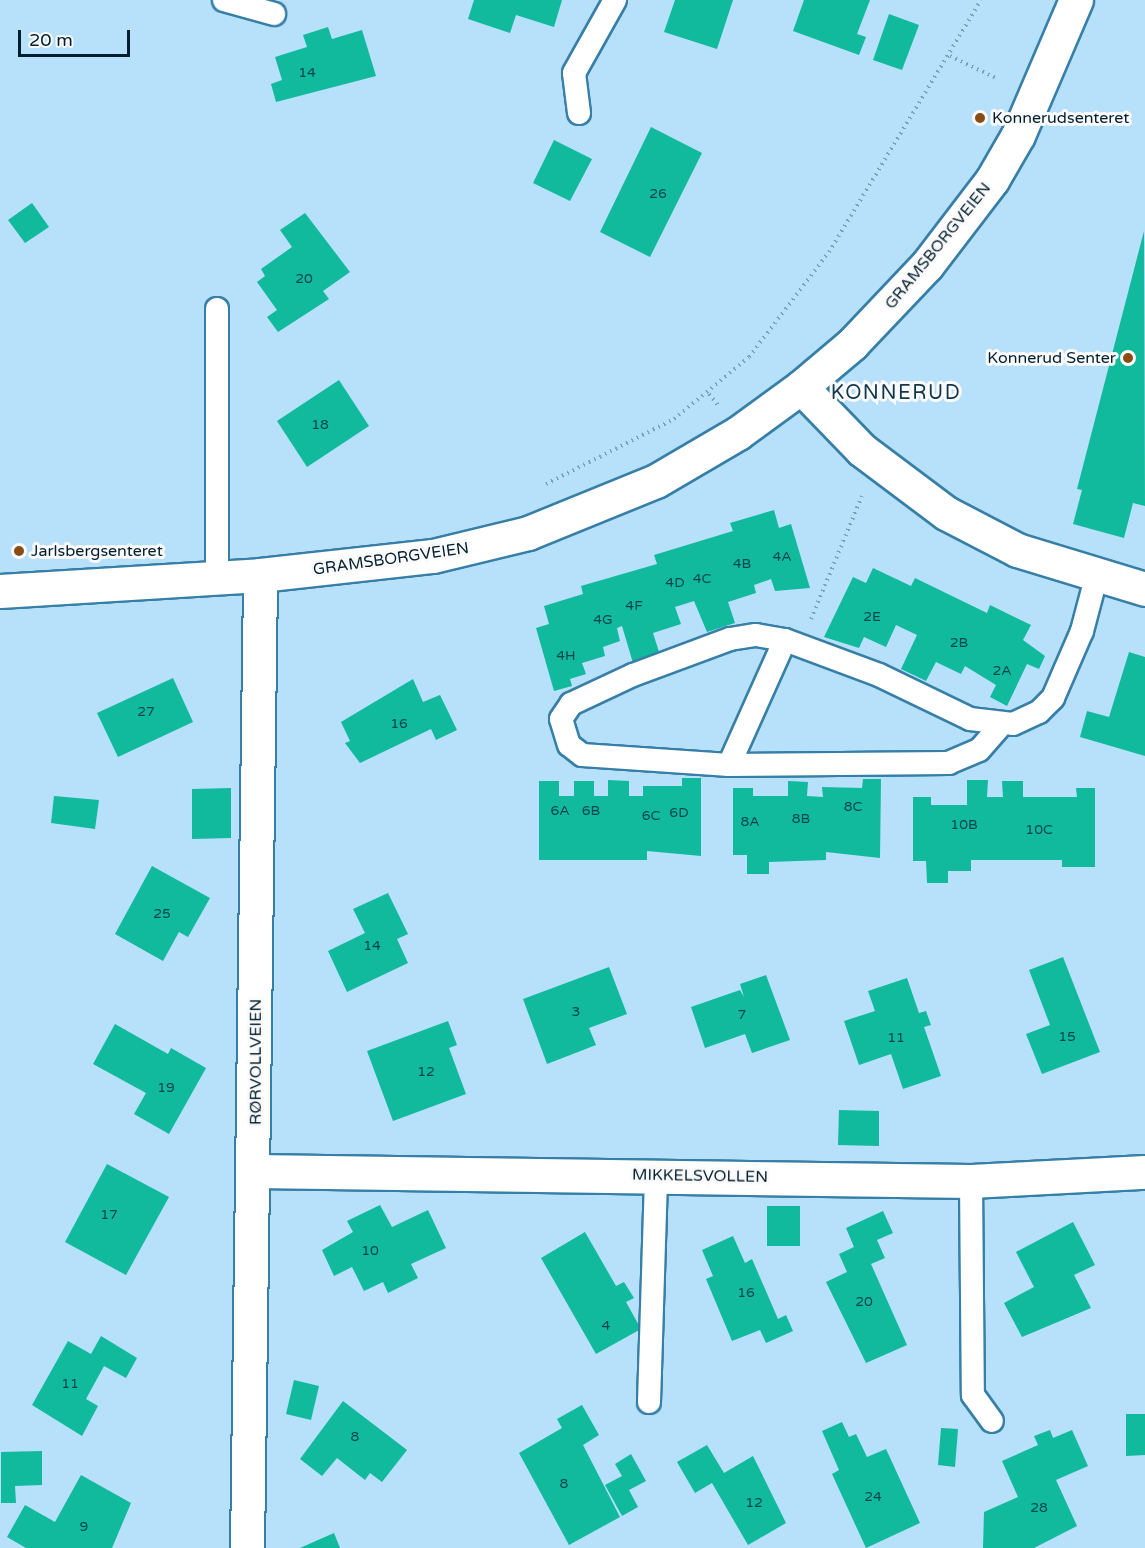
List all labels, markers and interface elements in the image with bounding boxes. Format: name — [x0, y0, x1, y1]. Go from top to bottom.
scale bar — [21, 18, 134, 56]
text: 20 m — [29, 29, 73, 51]
house number: 14 — [298, 65, 316, 81]
place label: Konnerudsenteret — [992, 108, 1129, 128]
marker: Konnerudsenteret — [973, 111, 987, 125]
street label: GRAMSBORGVEIEN — [881, 179, 995, 313]
house number: 26 — [649, 186, 667, 202]
house number: 20 — [295, 271, 313, 287]
place label: Konnerud Senter — [987, 348, 1116, 368]
marker: Konnerud Senter — [1121, 351, 1135, 365]
district label: KONNERUD — [831, 381, 961, 405]
house number: 18 — [311, 417, 329, 433]
street label: GRAMSBORGVEIEN — [312, 539, 470, 579]
place label: Jarlsbergsenteret — [31, 541, 163, 561]
marker: Jarlsbergsenteret — [12, 544, 26, 558]
house number: 4A — [772, 549, 792, 565]
house number: 4B — [733, 556, 751, 572]
house number: 4C — [693, 571, 711, 587]
house number: 4D — [665, 575, 685, 591]
house number: 4F — [625, 598, 643, 614]
house number: 2E — [863, 609, 881, 625]
house number: 4G — [593, 612, 613, 628]
house number: 2B — [950, 635, 968, 651]
house number: 4H — [556, 648, 576, 664]
house number: 2A — [992, 663, 1012, 679]
house number: 27 — [137, 704, 155, 720]
house number: 16 — [390, 716, 408, 732]
house number: 8C — [844, 799, 862, 815]
house number: 6A — [550, 803, 570, 819]
house number: 6B — [582, 803, 600, 819]
house number: 6D — [669, 805, 689, 821]
house number: 6C — [642, 808, 660, 824]
house number: 8B — [792, 811, 810, 827]
house number: 8A — [740, 814, 760, 830]
house number: 10B — [950, 817, 978, 833]
house number: 10C — [1025, 822, 1053, 838]
house number: 25 — [153, 906, 171, 922]
house number: 14 — [363, 938, 381, 954]
street label: RØRVOLLVEIEN — [246, 999, 266, 1125]
house number: 3 — [572, 1004, 580, 1020]
house number: 7 — [738, 1007, 746, 1023]
house number: 15 — [1058, 1029, 1076, 1045]
house number: 11 — [887, 1030, 905, 1046]
house number: 12 — [417, 1064, 435, 1080]
house number: 19 — [157, 1080, 175, 1096]
street label: MIKKELSVOLLEN — [632, 1165, 768, 1187]
house number: 17 — [100, 1207, 118, 1223]
house number: 10 — [361, 1243, 379, 1259]
house number: 16 — [737, 1285, 755, 1301]
house number: 20 — [855, 1294, 873, 1310]
house number: 4 — [602, 1318, 610, 1334]
house number: 11 — [61, 1376, 79, 1392]
house number: 8 — [351, 1429, 359, 1445]
house number: 8 — [560, 1476, 568, 1492]
house number: 24 — [864, 1489, 882, 1505]
house number: 12 — [745, 1495, 763, 1511]
house number: 28 — [1030, 1500, 1048, 1516]
house number: 9 — [80, 1519, 88, 1535]

